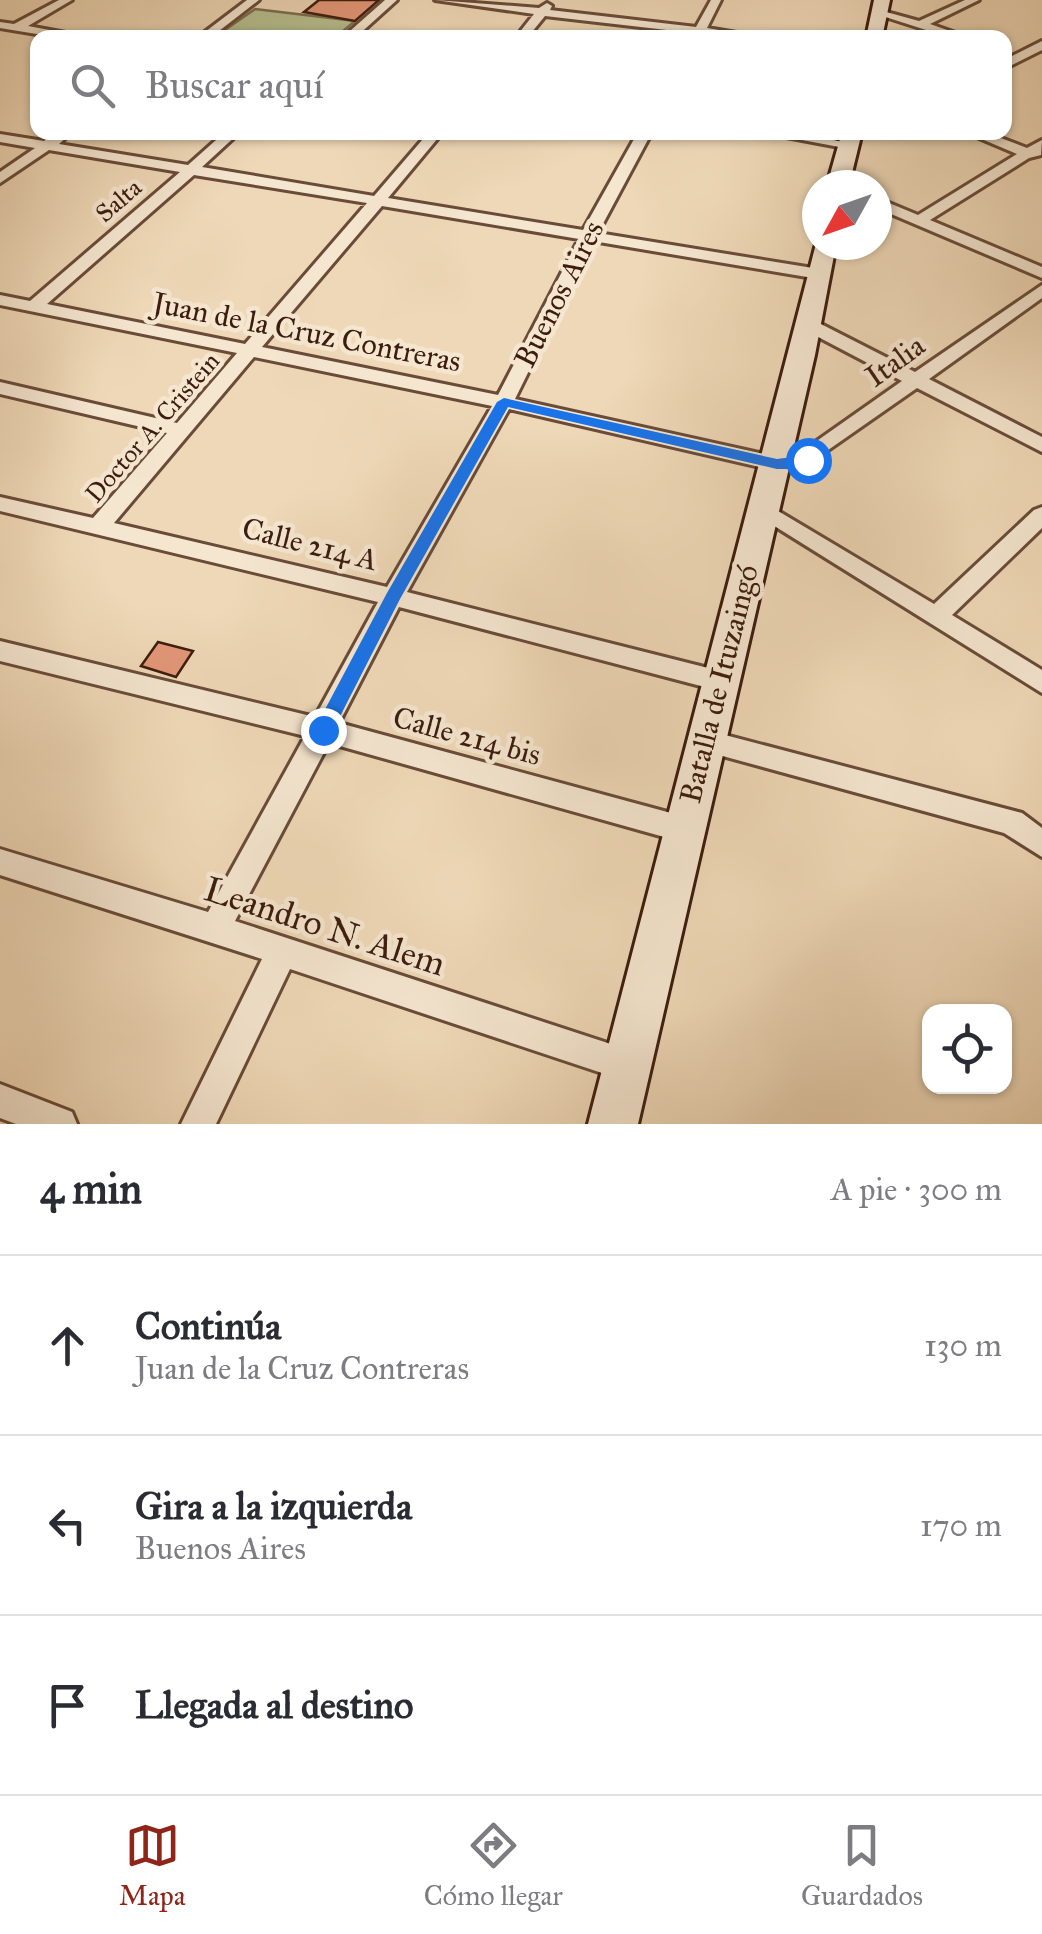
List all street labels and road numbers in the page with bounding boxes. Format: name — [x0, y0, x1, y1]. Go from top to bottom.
street label: Salta — [89, 172, 148, 229]
street label: Buenos Aires — [507, 214, 611, 374]
street label: Juan de la Cruz Contreras — [147, 284, 464, 380]
street label: Italia — [858, 327, 932, 395]
street label: Doctor A. Cristein — [79, 346, 226, 509]
street label: Calle 214 A — [239, 510, 381, 578]
street label: Batalla de Ituzaingó — [672, 561, 766, 807]
street label: Calle 214 bis — [389, 699, 545, 773]
street label: Leandro N. Alem — [199, 867, 451, 986]

